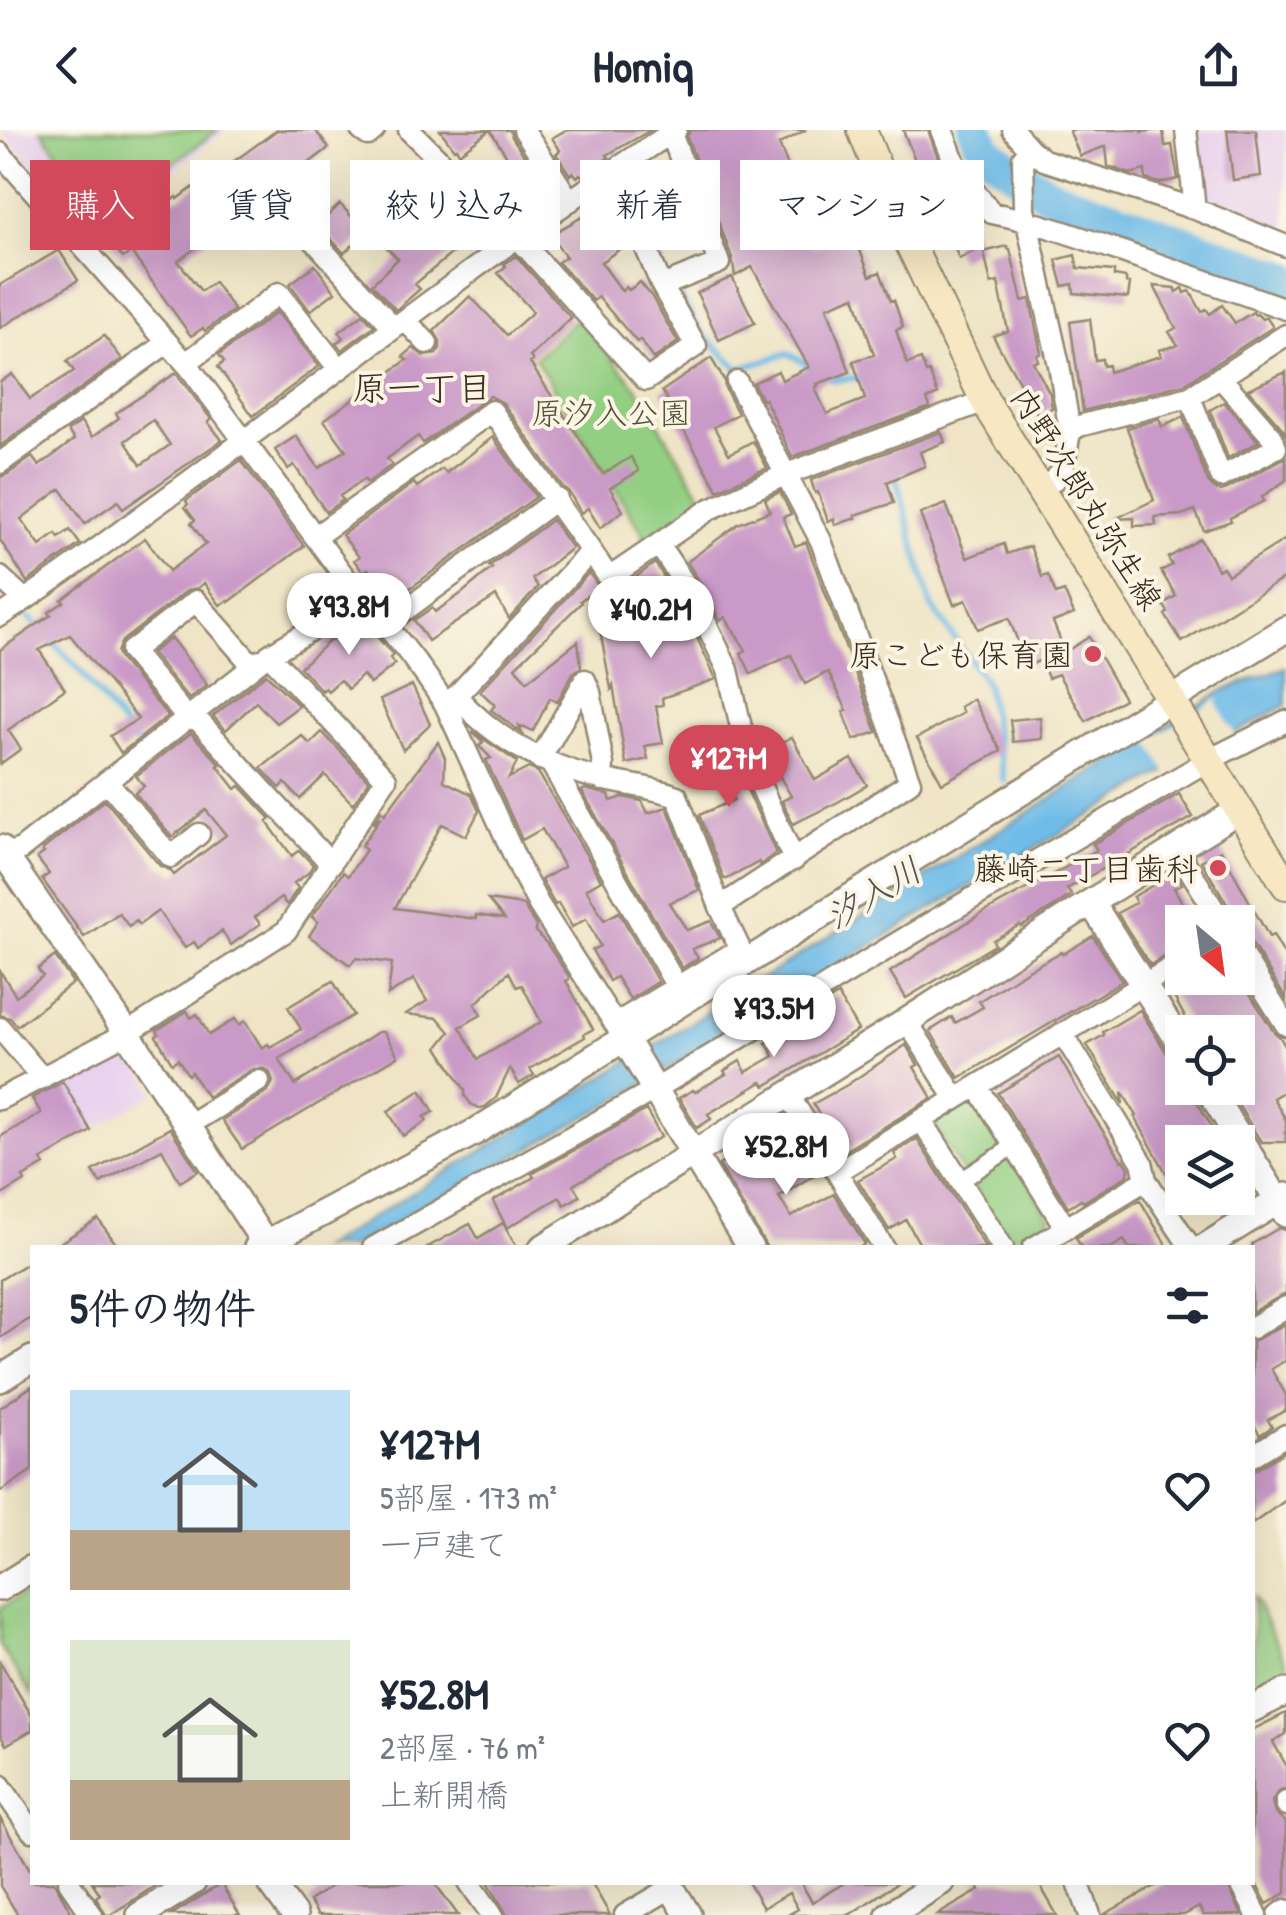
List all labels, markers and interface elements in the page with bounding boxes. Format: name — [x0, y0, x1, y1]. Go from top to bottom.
text: Homiq — [593, 35, 693, 96]
icon: back — [40, 38, 95, 93]
icon: share — [1191, 38, 1246, 93]
chip: 購入 — [30, 160, 170, 250]
chip: 賃貸 — [190, 160, 330, 250]
chip: 絞り込み — [350, 160, 560, 250]
chip: 新着 — [580, 160, 720, 250]
chip: マンション — [740, 160, 984, 250]
district label: 原一丁目 — [352, 364, 492, 411]
street label: 内野次郎丸弥生線 — [1001, 378, 1173, 618]
park label: 原汐入公園 — [531, 391, 691, 434]
pin: ¥93.8M — [268, 573, 430, 658]
pin: ¥40.2M — [570, 576, 732, 661]
text: ¥93.8M — [309, 584, 389, 627]
text: ¥40.2M — [610, 587, 692, 630]
place label: 原こども保育園 — [849, 633, 1073, 676]
marker: 原こども保育園 — [1082, 643, 1104, 665]
pin: ¥127M — [659, 725, 799, 810]
text: ¥127M — [691, 736, 767, 779]
water label: 汐入川 — [816, 846, 930, 940]
place label: 藤崎二丁目歯科 — [974, 847, 1198, 890]
marker: 藤崎二丁目歯科 — [1207, 857, 1229, 879]
north arrow — [1165, 905, 1255, 995]
map controls — [1165, 905, 1255, 1215]
pin: ¥93.5M — [693, 975, 855, 1060]
text: ¥93.5M — [734, 986, 814, 1029]
button: locate — [1165, 1015, 1255, 1105]
pin: ¥52.8M — [705, 1113, 867, 1198]
text: ¥52.8M — [744, 1124, 828, 1167]
button: layers — [1165, 1125, 1255, 1215]
icon: filters — [1160, 1278, 1215, 1333]
text: 5件の物件 — [70, 1279, 256, 1336]
text: ¥127M — [380, 1415, 480, 1472]
icon: home — [150, 1430, 270, 1550]
icon: heart — [1160, 1463, 1215, 1518]
text: 5部屋 · 173 m² — [380, 1476, 557, 1519]
text: 一戸建て — [380, 1523, 508, 1566]
text: ¥52.8M — [380, 1665, 489, 1722]
icon: home — [150, 1680, 270, 1800]
icon: heart — [1160, 1713, 1215, 1768]
text: 2部屋 · 76 m² — [380, 1726, 545, 1769]
text: 上新開橋 — [380, 1773, 508, 1816]

